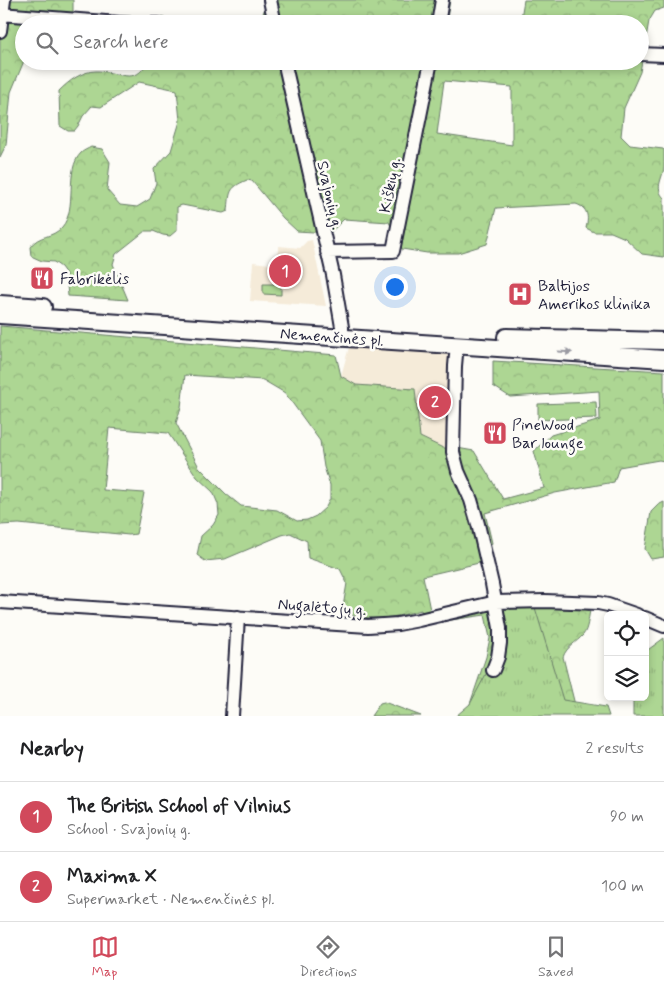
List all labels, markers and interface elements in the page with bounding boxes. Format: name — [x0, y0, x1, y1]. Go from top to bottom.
search box — [15, 15, 649, 70]
icon: search — [33, 29, 61, 57]
text: Search here — [73, 30, 169, 55]
street label: Kiškių g. — [375, 156, 406, 215]
street label: Svajonių g. — [311, 159, 348, 232]
pin: 1 — [269, 252, 301, 290]
restaurant icon: Fabrikėlis — [29, 265, 55, 291]
place label: Fabrikėlis — [60, 269, 129, 290]
your location — [382, 274, 408, 300]
place label: Baltijos Amerikos klinika — [538, 276, 651, 315]
hospital icon: Baltijos Amerikos klinika — [507, 281, 533, 307]
street label: Nemenčinės pl. — [279, 323, 384, 352]
one-way arrow — [558, 348, 574, 356]
pin: 2 — [419, 383, 451, 421]
place label: PineWood Bar lounge — [512, 415, 584, 455]
restaurant icon: PineWood Bar lounge — [482, 420, 508, 446]
street label: Nugalėtojų g. — [277, 594, 367, 622]
map controls — [604, 611, 649, 701]
button: locate — [604, 611, 649, 656]
button: layers — [604, 656, 649, 701]
text: Nearby — [20, 735, 84, 763]
text: 2 results — [586, 738, 644, 759]
text: The British School of Vilnius — [67, 794, 291, 819]
text: 1 — [32, 806, 40, 827]
text: 90 m — [610, 806, 644, 827]
text: School · Svajonių g. — [67, 819, 191, 840]
text: Maxima X — [67, 864, 157, 889]
text: 2 — [32, 876, 40, 897]
text: 100 m — [601, 876, 644, 897]
text: Supermarket · Nemenčinės pl. — [67, 889, 274, 910]
tab: Map — [91, 933, 119, 981]
tab: Directions — [300, 933, 357, 981]
tab: Saved — [538, 933, 573, 981]

